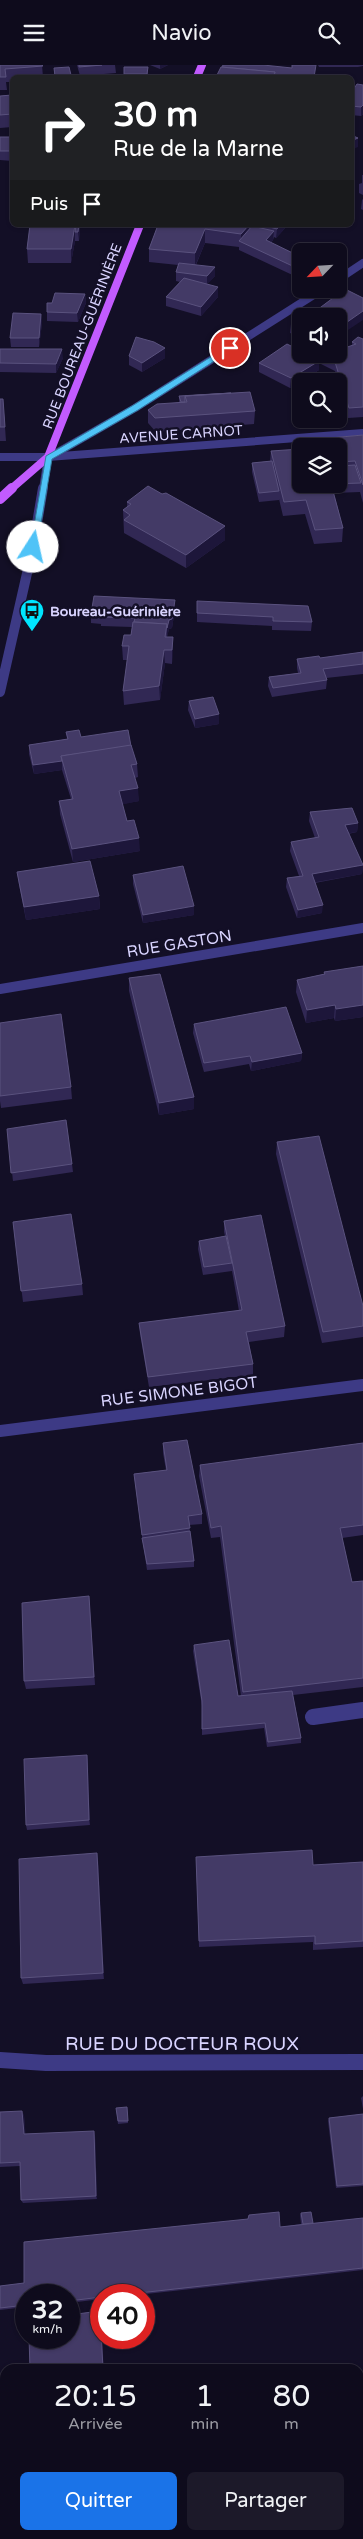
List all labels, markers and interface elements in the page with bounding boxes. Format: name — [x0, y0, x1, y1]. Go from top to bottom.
icon: menu — [20, 19, 48, 47]
icon: search — [315, 19, 343, 47]
text: Navio — [151, 20, 212, 46]
text: 30 m — [113, 94, 198, 136]
icon: right — [30, 95, 95, 160]
text: Rue de la Marne — [113, 136, 284, 162]
icon: arrive — [78, 190, 106, 218]
text: Puis — [30, 193, 68, 215]
street label: RUE BOUREAU-GUÉRINIÈRE — [39, 241, 126, 431]
north arrow — [292, 243, 348, 297]
map controls — [292, 243, 347, 493]
button: sound — [292, 308, 347, 363]
pin — [209, 327, 251, 369]
icon: arrive — [216, 334, 244, 362]
button: search — [292, 373, 347, 428]
street label: AVENUE CARNOT — [119, 422, 244, 447]
button: layers — [292, 438, 347, 493]
position arrow — [6, 520, 58, 572]
bus stop icon: Boureau-Guérinière — [19, 598, 45, 632]
place label: Boureau-Guérinière — [50, 603, 181, 620]
street label: RUE GASTON — [125, 926, 233, 962]
street label: RUE SIMONE BIGOT — [99, 1372, 259, 1412]
street label: RUE DU DOCTEUR ROUX — [65, 2033, 299, 2055]
speed limit sign: 40 — [90, 2284, 155, 2349]
text: 32 — [32, 2295, 63, 2325]
text: km/h — [32, 2322, 63, 2336]
text: 20:15 — [54, 2378, 137, 2415]
text: 1 — [195, 2378, 214, 2415]
text: 80 — [273, 2378, 310, 2415]
text: Arrivée — [68, 2414, 123, 2434]
text: min — [191, 2414, 219, 2434]
text: m — [284, 2414, 299, 2434]
button: Quitter — [20, 2472, 177, 2530]
button: Partager — [187, 2472, 344, 2530]

